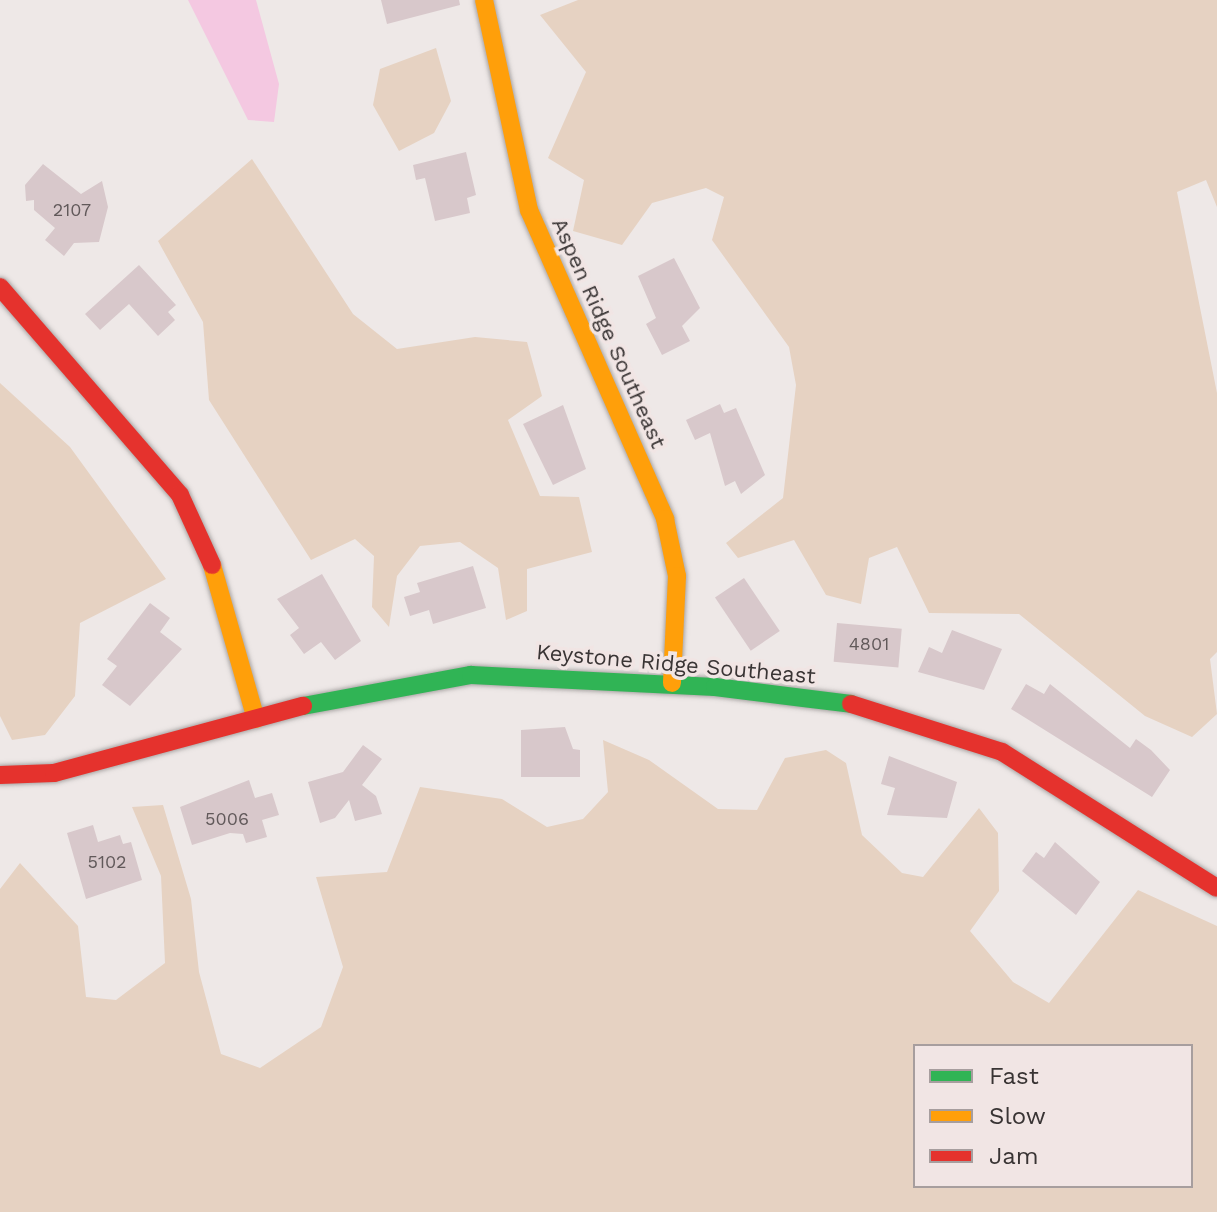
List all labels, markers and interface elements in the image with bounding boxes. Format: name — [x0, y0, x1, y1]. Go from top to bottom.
house number: 2107 — [53, 199, 91, 221]
street label: Aspen Ridge Southeast — [546, 214, 672, 452]
house number: 4801 — [849, 633, 889, 655]
street label: Keystone Ridge Southeast — [535, 639, 817, 689]
house number: 5006 — [205, 808, 249, 830]
house number: 5102 — [87, 851, 127, 873]
legend — [913, 1044, 1193, 1188]
text: Fast — [989, 1062, 1039, 1090]
text: Slow — [989, 1102, 1046, 1130]
text: Jam — [989, 1142, 1039, 1170]

